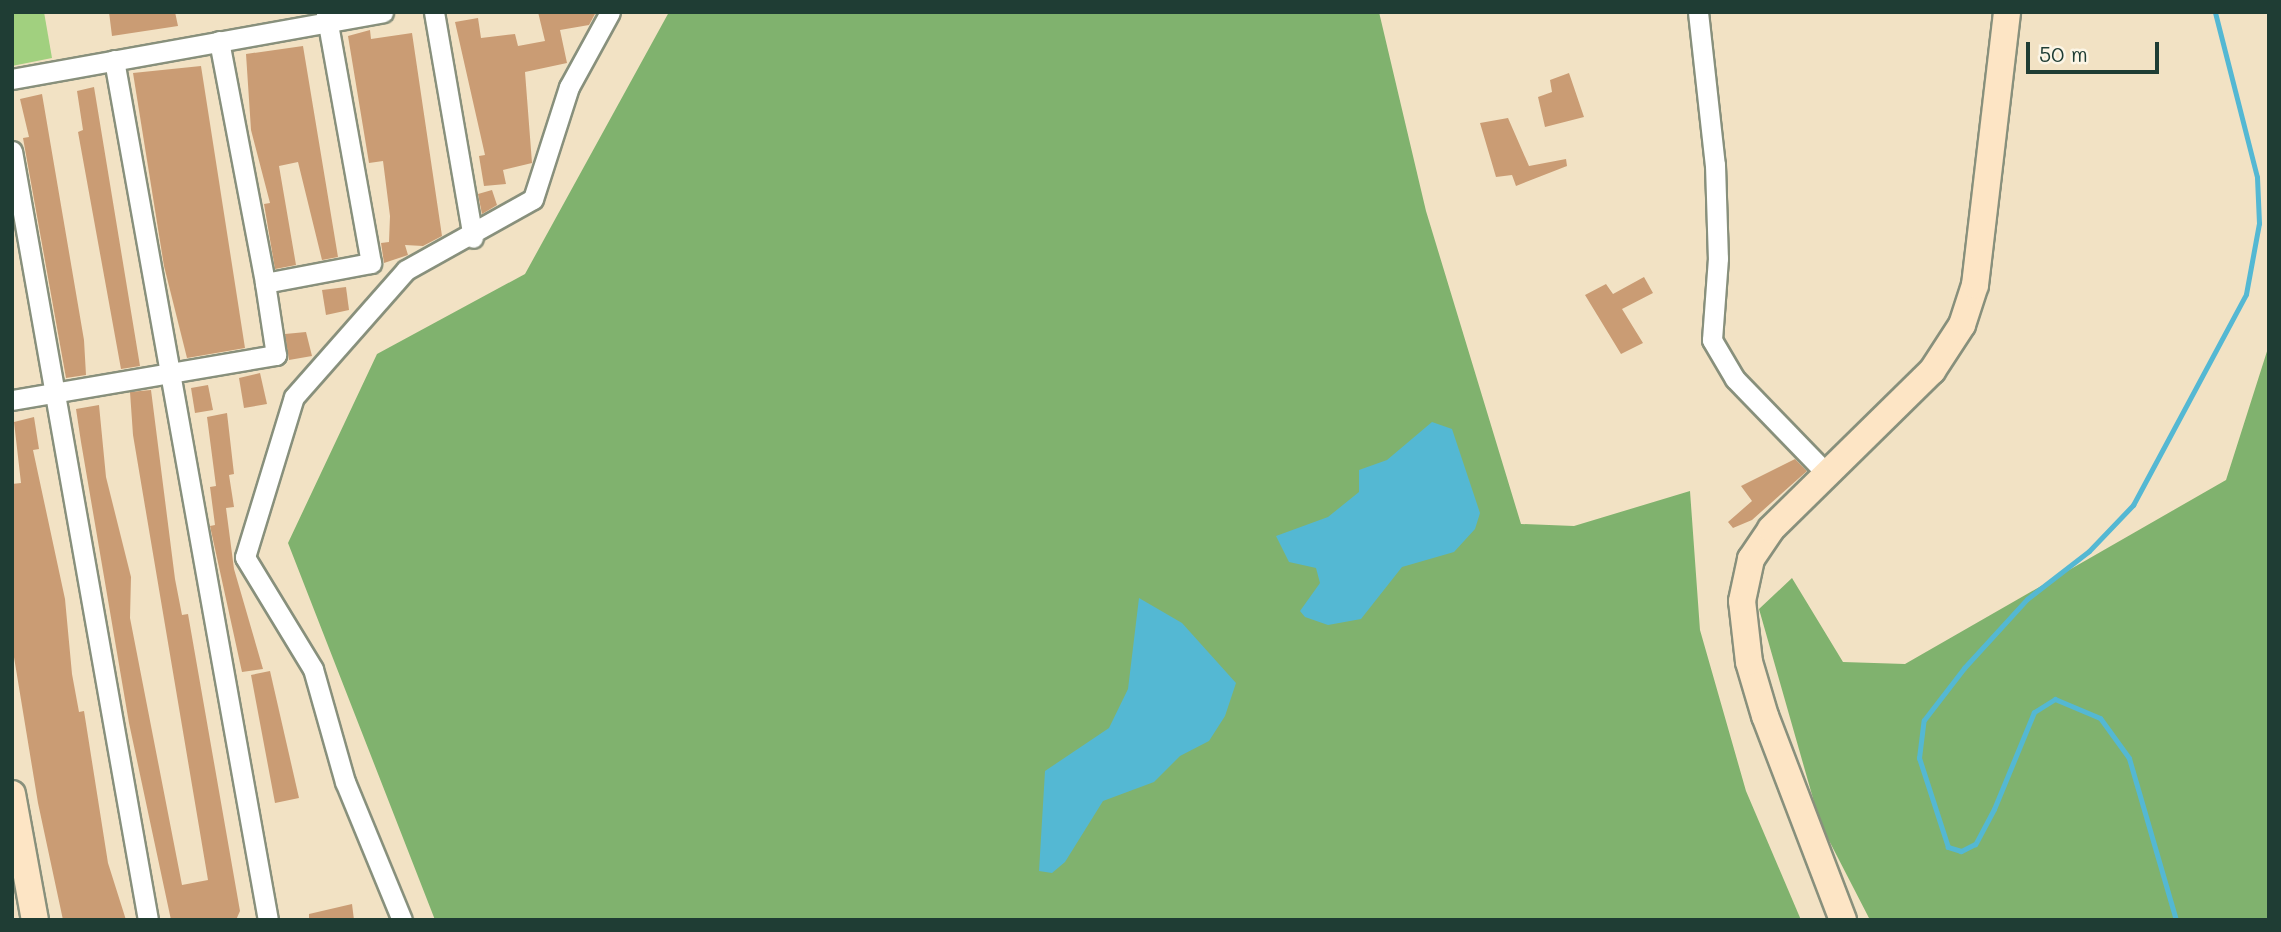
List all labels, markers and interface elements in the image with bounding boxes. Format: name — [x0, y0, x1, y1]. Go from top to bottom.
scale bar — [2029, 28, 2162, 72]
text: 50 m — [2039, 40, 2088, 67]

